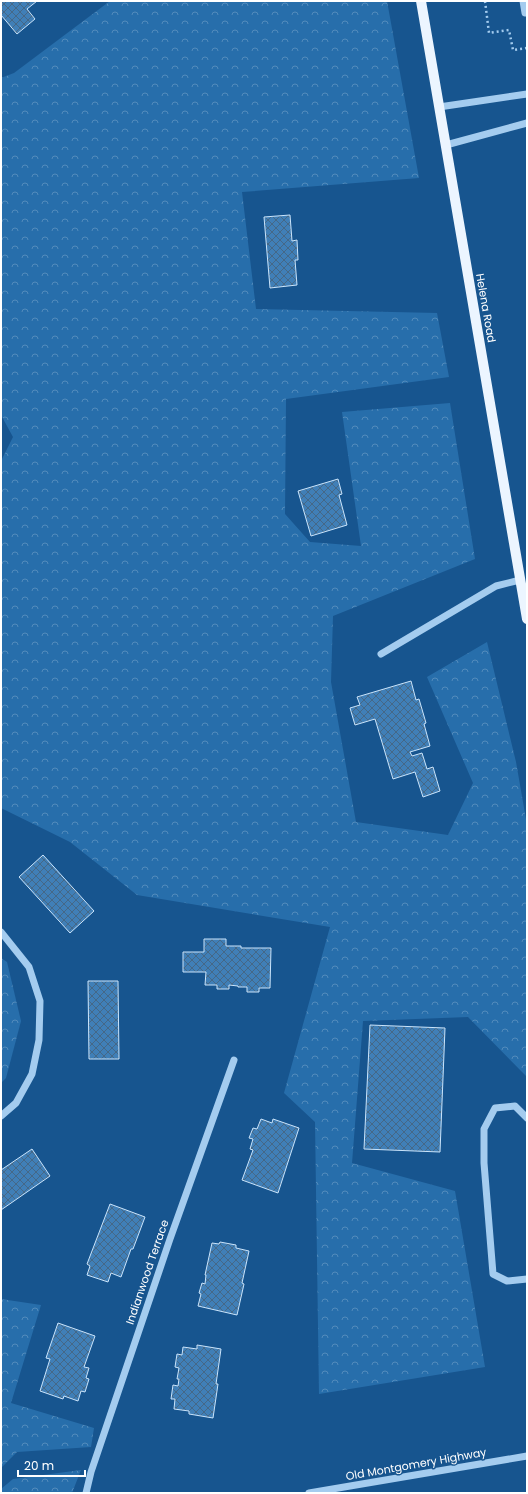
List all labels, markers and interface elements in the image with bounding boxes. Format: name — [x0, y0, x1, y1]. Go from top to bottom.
street label: Helena Road — [472, 272, 500, 344]
street label: Indianwood Terrace — [122, 1217, 172, 1326]
street label: Old Montgomery Highway — [344, 1444, 488, 1484]
scale bar — [18, 1452, 85, 1478]
text: 20 m — [24, 1457, 54, 1474]

